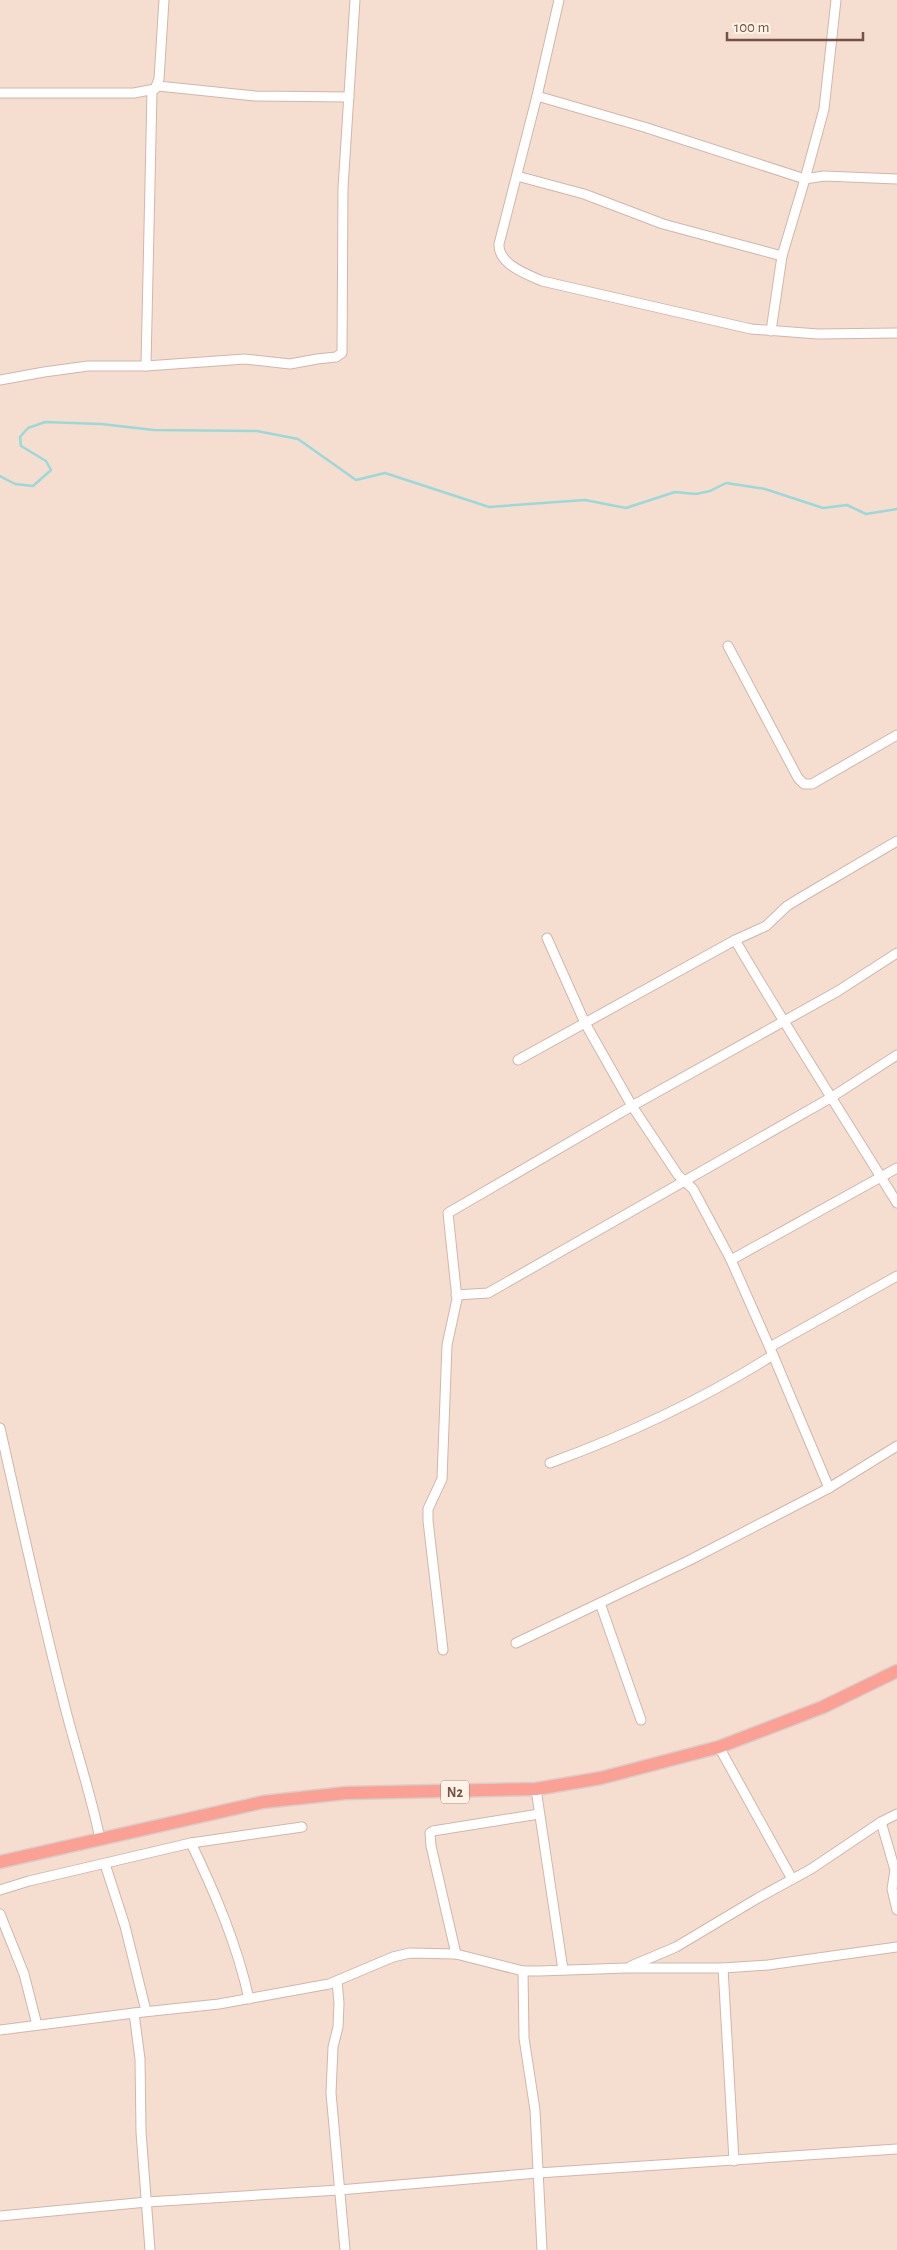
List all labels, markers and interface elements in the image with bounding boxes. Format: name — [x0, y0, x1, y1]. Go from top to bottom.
scale bar — [727, 10, 863, 42]
text: 100 m — [734, 20, 769, 35]
road number: N2 — [441, 1780, 469, 1804]

